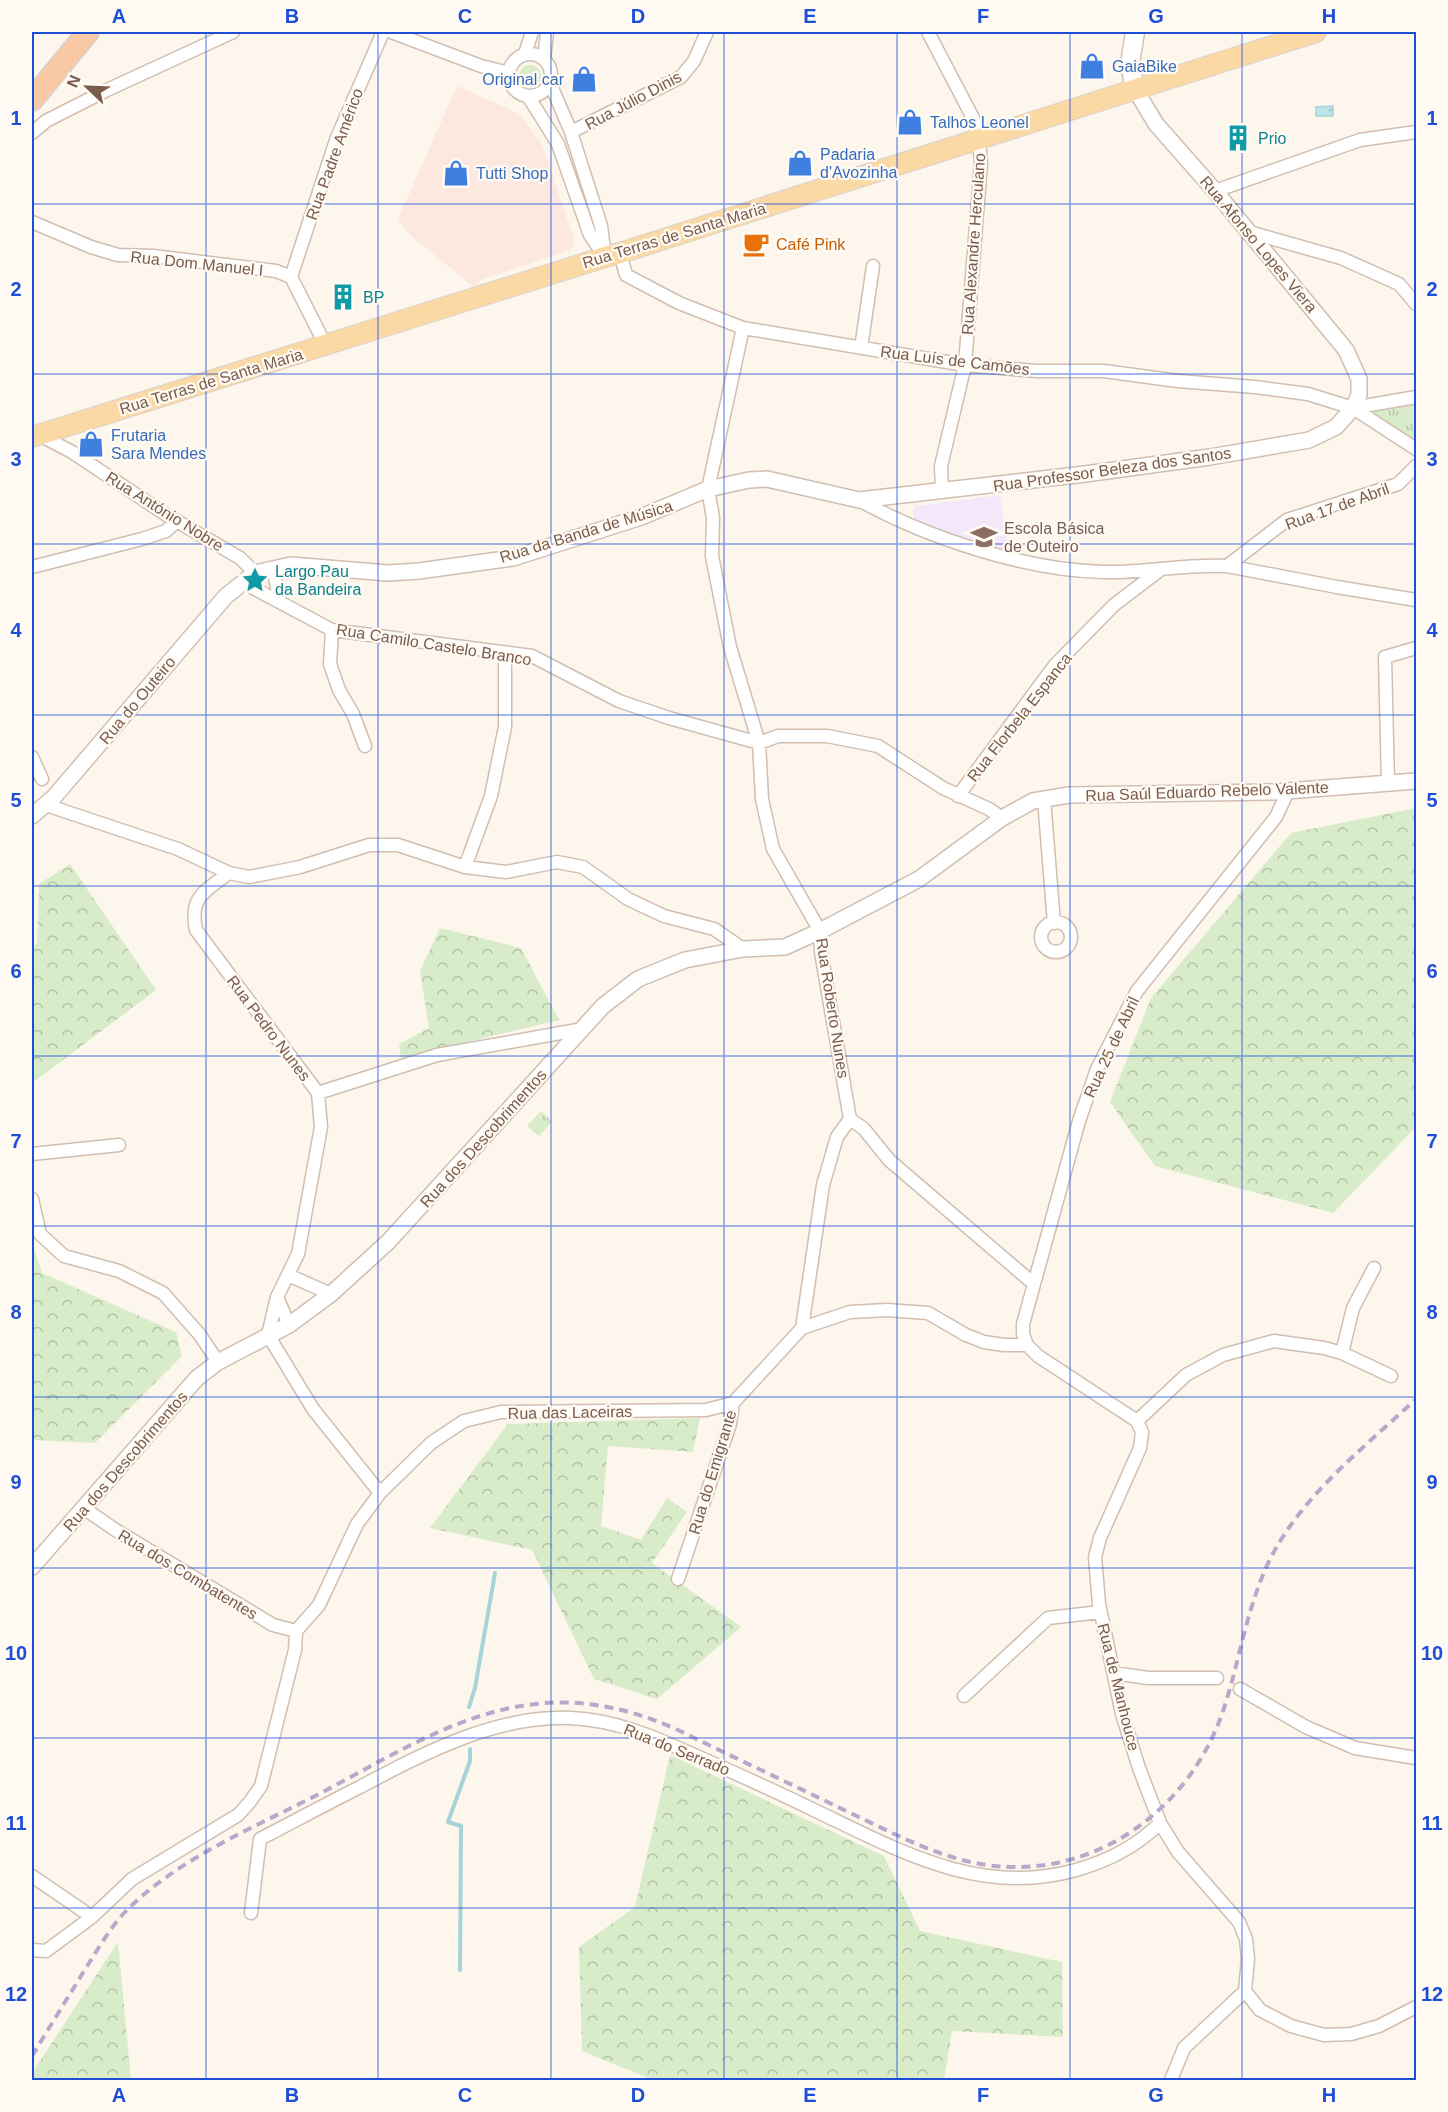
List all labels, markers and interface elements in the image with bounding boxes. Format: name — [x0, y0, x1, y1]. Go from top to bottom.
text: A — [112, 5, 126, 27]
text: B — [285, 5, 299, 27]
text: C — [458, 5, 472, 27]
text: D — [631, 5, 645, 27]
text: E — [803, 5, 817, 27]
text: F — [977, 5, 989, 27]
text: G — [1148, 5, 1164, 27]
text: H — [1322, 5, 1336, 27]
shop icon: GaiaBike — [1077, 51, 1107, 81]
north arrow — [57, 57, 117, 117]
place label: GaiaBike — [1112, 58, 1177, 75]
shop icon: Original car — [569, 64, 599, 94]
street label: Rua Júlio Dinis — [582, 68, 684, 133]
place label: Original car — [482, 71, 565, 88]
text: N — [64, 73, 84, 90]
street label: Rua Padre Américo — [303, 86, 366, 222]
text: 1 — [10, 107, 22, 129]
shop icon: Talhos Leonel — [895, 107, 925, 137]
text: 1 — [1426, 107, 1438, 129]
place label: Talhos Leonel — [930, 114, 1029, 131]
building icon: Prio — [1223, 123, 1253, 153]
place label: Prio — [1258, 130, 1287, 147]
place label: Padaria d'Avozinha — [820, 146, 898, 181]
shop icon: Padaria d'Avozinha — [785, 148, 815, 178]
street label: Rua Alexandre Herculano — [959, 152, 988, 336]
shop icon: Tutti Shop — [441, 158, 471, 188]
place label: Tutti Shop — [476, 165, 548, 182]
street label: Rua Afonso Lopes Viera — [1197, 173, 1321, 316]
street label: Rua Terras de Santa Maria — [580, 199, 768, 272]
cafe icon: Café Pink — [741, 229, 771, 259]
place label: Café Pink — [776, 236, 846, 253]
street label: Rua Dom Manuel I — [130, 248, 264, 279]
text: 2 — [10, 278, 22, 300]
text: 2 — [1426, 278, 1438, 300]
building icon: BP — [328, 282, 358, 312]
place label: BP — [363, 289, 384, 306]
street label: Rua Luís de Camões — [879, 343, 1031, 378]
street label: Rua Terras de Santa Maria — [117, 345, 305, 418]
place label: Frutaria Sara Mendes — [111, 427, 206, 462]
shop icon: Frutaria Sara Mendes — [76, 429, 106, 459]
street label: Rua Professor Beleza dos Santos — [992, 444, 1232, 495]
text: 3 — [10, 448, 22, 470]
text: 3 — [1426, 448, 1438, 470]
street label: Rua António Nobre — [103, 468, 227, 555]
street label: Rua 17 de Abril — [1283, 480, 1391, 533]
street label: Rua da Banda de Música — [498, 497, 675, 566]
place label: Escola Básica de Outeiro — [1004, 520, 1105, 555]
school or university icon: Escola Básica de Outeiro — [969, 522, 999, 552]
place label: Largo Pau da Bandeira — [275, 563, 361, 598]
place icon: Largo Pau da Bandeira — [240, 565, 270, 595]
text: 4 — [10, 619, 22, 641]
text: 4 — [1426, 619, 1438, 641]
street label: Rua Camilo Castelo Branco — [335, 621, 533, 668]
street label: Rua Florbela Espanca — [964, 650, 1075, 785]
street label: Rua do Outeiro — [96, 653, 179, 747]
street label: Rua Saúl Eduardo Rebelo Valente — [1085, 779, 1329, 804]
text: 5 — [10, 789, 22, 811]
text: 5 — [1426, 789, 1438, 811]
street label: Rua Roberto Nunes — [813, 937, 852, 1079]
text: 6 — [10, 960, 22, 982]
text: 6 — [1426, 960, 1438, 982]
street label: Rua Pedro Nunes — [224, 972, 314, 1084]
street label: Rua 25 de Abril — [1081, 994, 1142, 1100]
street label: Rua dos Descobrimentos — [417, 1066, 550, 1211]
text: 7 — [10, 1130, 22, 1152]
text: 7 — [1426, 1130, 1438, 1152]
text: 8 — [10, 1301, 22, 1323]
text: 8 — [1426, 1301, 1438, 1323]
street label: Rua dos Descobrimentos — [60, 1388, 191, 1535]
street label: Rua das Laceiras — [508, 1403, 632, 1422]
street label: Rua do Emigrante — [685, 1408, 739, 1536]
text: 9 — [10, 1471, 22, 1493]
text: 9 — [1426, 1471, 1438, 1493]
street label: Rua dos Combatentes — [115, 1526, 260, 1623]
street label: Rua de Manhouce — [1094, 1622, 1143, 1753]
text: 10 — [5, 1642, 27, 1664]
text: 10 — [1421, 1642, 1443, 1664]
street label: Rua do Serrado — [621, 1720, 732, 1779]
text: 11 — [5, 1812, 27, 1834]
text: 11 — [1421, 1812, 1443, 1834]
text: 12 — [5, 1983, 27, 2005]
text: 12 — [1421, 1983, 1443, 2005]
text: A — [112, 2084, 126, 2106]
text: B — [285, 2084, 299, 2106]
text: C — [458, 2084, 472, 2106]
text: D — [631, 2084, 645, 2106]
text: E — [803, 2084, 817, 2106]
text: F — [977, 2084, 989, 2106]
text: G — [1148, 2084, 1164, 2106]
text: H — [1322, 2084, 1336, 2106]

